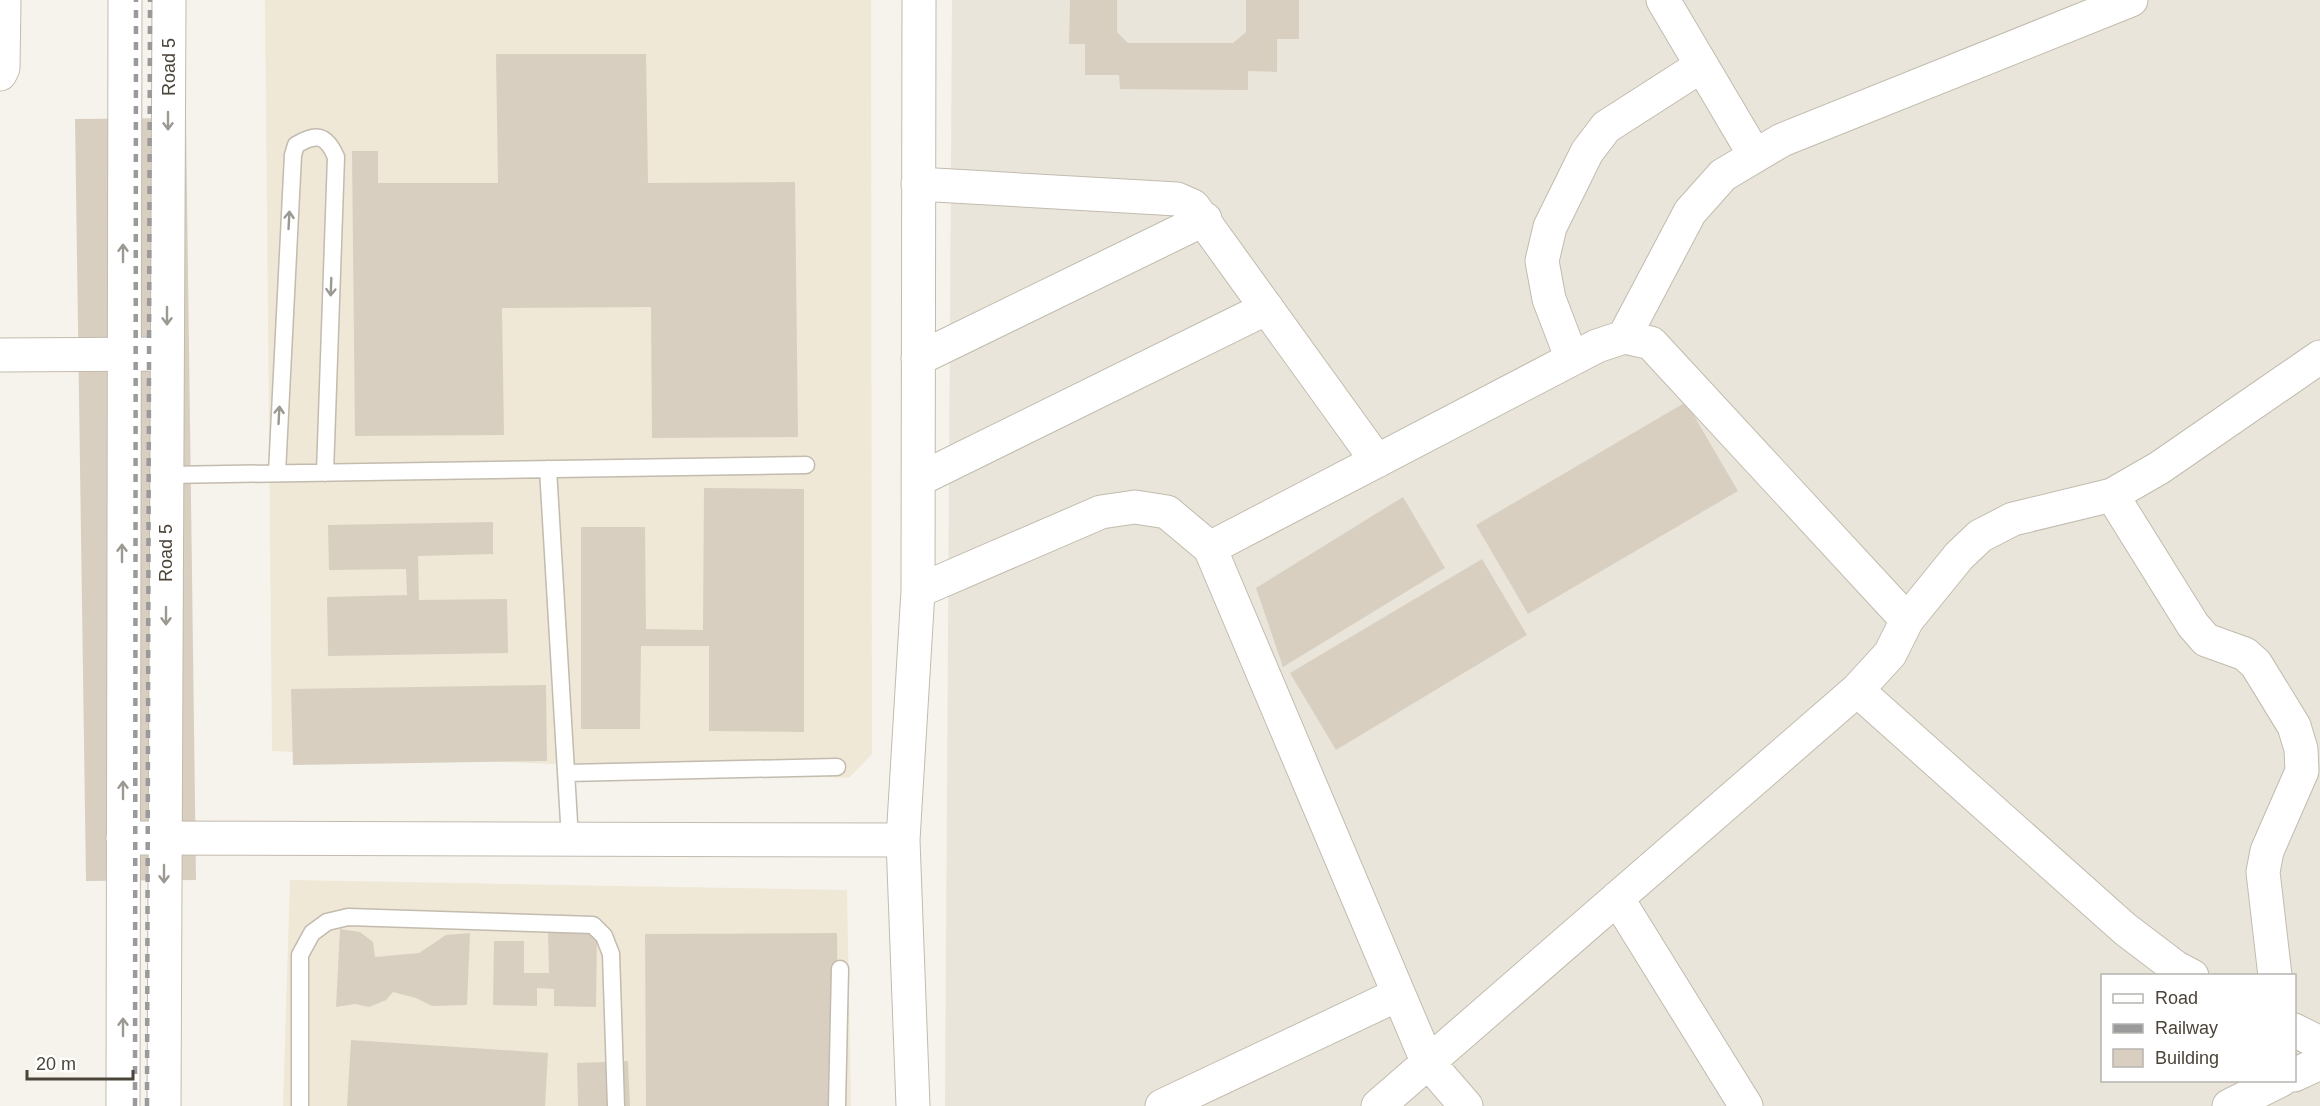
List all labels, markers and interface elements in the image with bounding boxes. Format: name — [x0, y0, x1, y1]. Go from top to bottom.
street label: Road 5 — [159, 38, 179, 96]
one-way arrow — [163, 111, 174, 131]
one-way arrow — [284, 211, 295, 231]
one-way arrow — [117, 243, 129, 263]
one-way arrow — [326, 276, 337, 296]
one-way arrow — [162, 306, 173, 326]
one-way arrow — [274, 406, 285, 426]
street label: Road 5 — [156, 524, 176, 582]
one-way arrow — [116, 543, 128, 563]
one-way arrow — [160, 606, 172, 626]
one-way arrow — [117, 780, 128, 800]
one-way arrow — [158, 864, 170, 884]
legend — [2101, 974, 2296, 1082]
text: Road — [2155, 988, 2198, 1008]
one-way arrow — [117, 1017, 129, 1037]
text: Railway — [2155, 1018, 2218, 1038]
scale bar — [27, 1043, 134, 1081]
text: Building — [2155, 1048, 2219, 1068]
text: 20 m — [36, 1054, 76, 1074]

